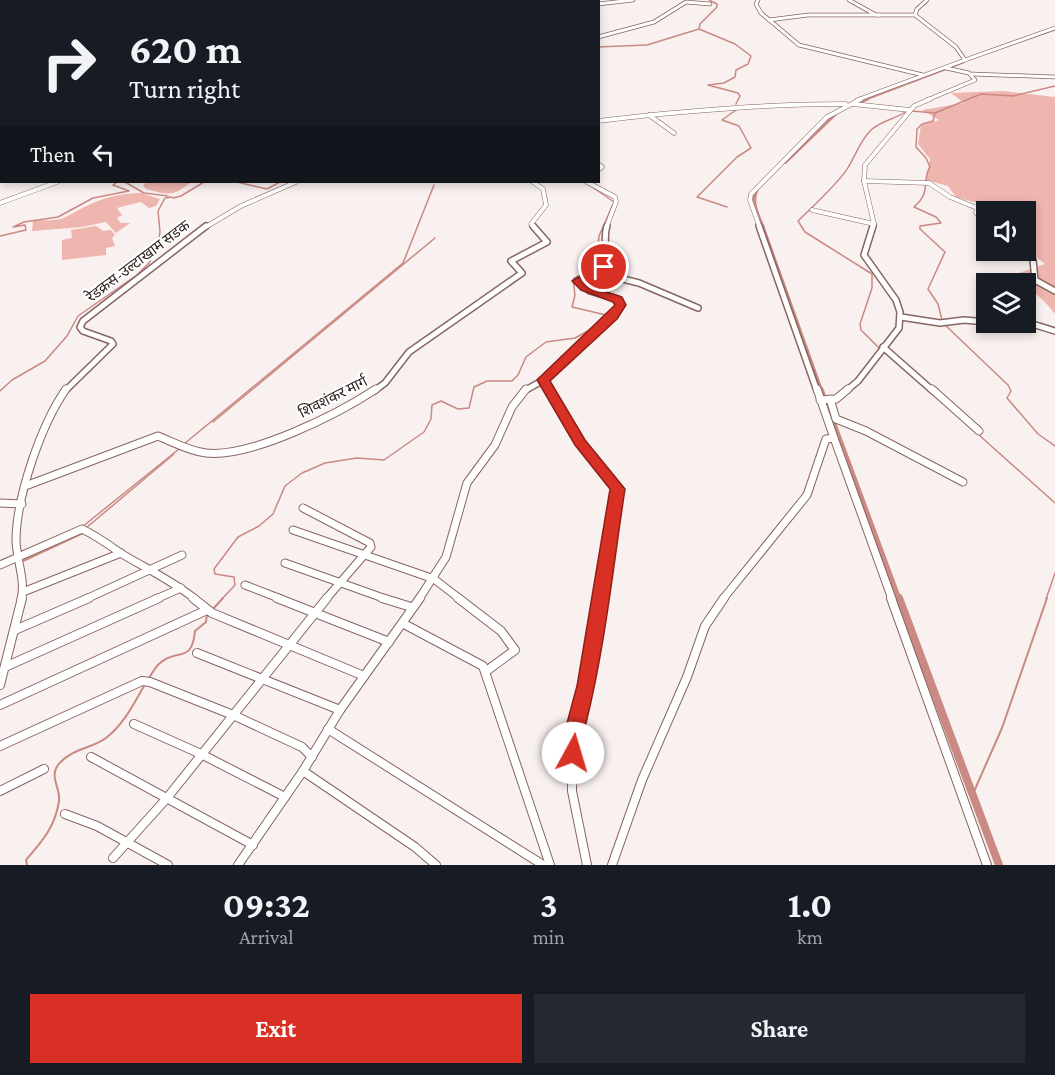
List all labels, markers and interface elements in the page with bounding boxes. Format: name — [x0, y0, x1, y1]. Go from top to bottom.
icon: right — [30, 24, 108, 102]
text: 620 m — [129, 25, 241, 72]
text: Turn right — [129, 74, 240, 104]
icon: left — [87, 138, 120, 171]
text: Then — [30, 142, 75, 167]
map controls — [976, 201, 1036, 333]
button: sound — [976, 201, 1036, 261]
street label: रेडक्रस-उल्टाखाम सडक — [82, 216, 193, 306]
pin — [578, 241, 629, 292]
icon: arrive — [587, 250, 620, 283]
button: layers — [976, 273, 1036, 333]
street label: शिवशंकर मार्ग — [296, 372, 371, 421]
position arrow — [541, 721, 605, 785]
text: 09:32 — [223, 885, 310, 925]
text: 3 — [540, 885, 558, 925]
text: 1.0 — [788, 885, 832, 925]
text: Arrival — [239, 926, 294, 948]
text: min — [533, 926, 565, 948]
text: km — [797, 926, 823, 948]
button: Exit — [30, 994, 522, 1063]
button: Share — [534, 994, 1025, 1063]

